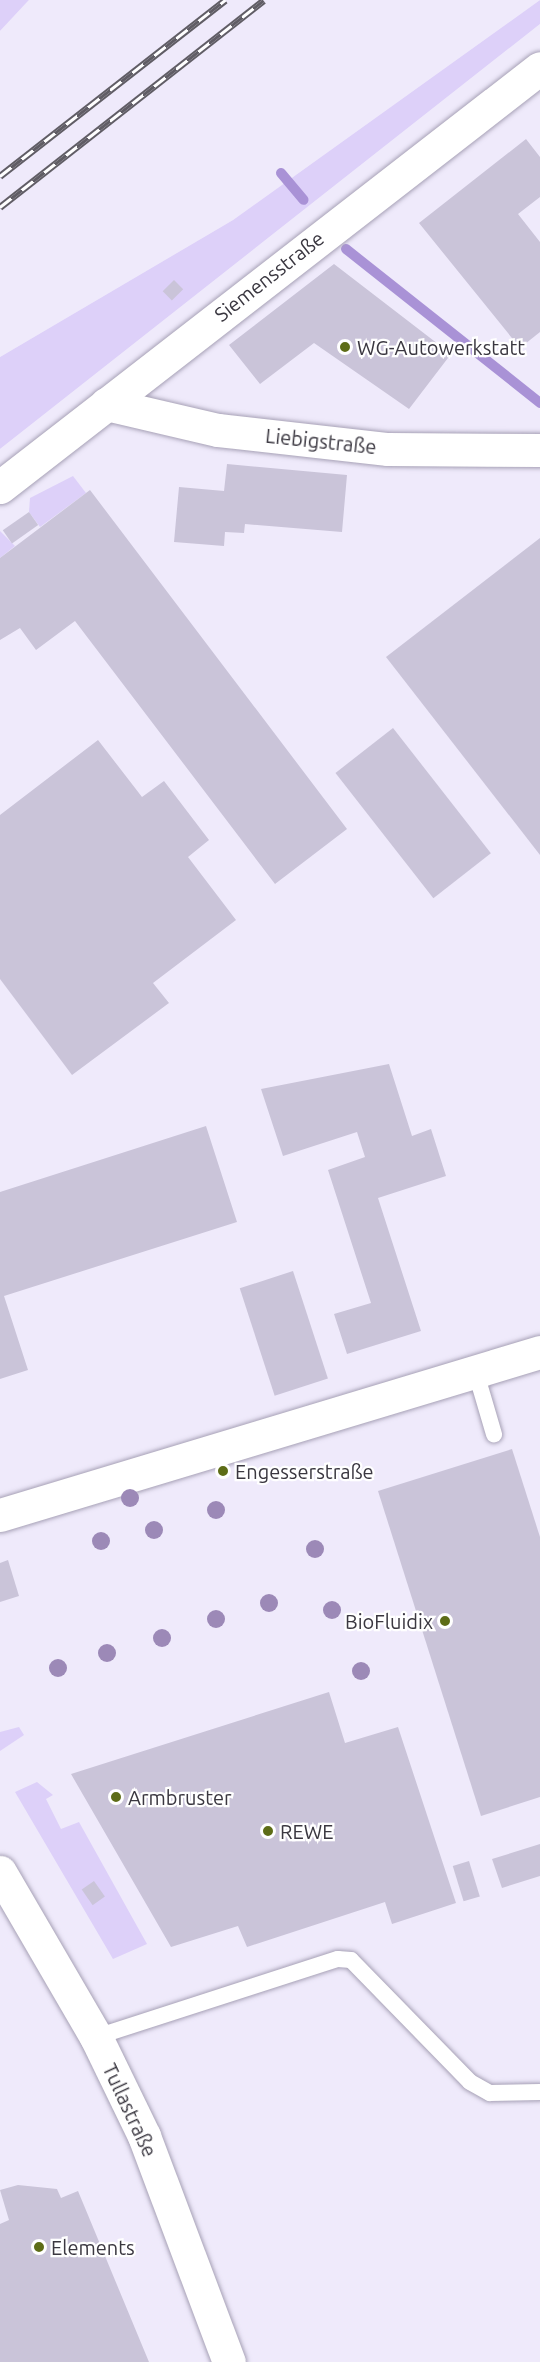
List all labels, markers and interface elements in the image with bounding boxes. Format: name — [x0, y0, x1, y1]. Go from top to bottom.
street label: Siemensstraße — [210, 226, 328, 326]
place label: WG-Autowerkstatt — [357, 335, 525, 359]
marker: WG-Autowerkstatt — [338, 340, 352, 354]
street label: Liebigstraße — [264, 423, 378, 459]
place label: Engesserstraße — [235, 1459, 374, 1483]
marker: Engesserstraße — [216, 1464, 230, 1478]
place label: BioFluidix — [345, 1609, 433, 1633]
marker: BioFluidix — [438, 1614, 452, 1628]
place label: Armbruster — [128, 1785, 232, 1809]
marker: Armbruster — [109, 1790, 123, 1804]
place label: REWE — [280, 1819, 333, 1843]
marker: REWE — [261, 1824, 275, 1838]
street label: Tullastraße — [98, 2059, 162, 2161]
place label: Elements — [51, 2235, 135, 2259]
marker: Elements — [32, 2240, 46, 2254]

